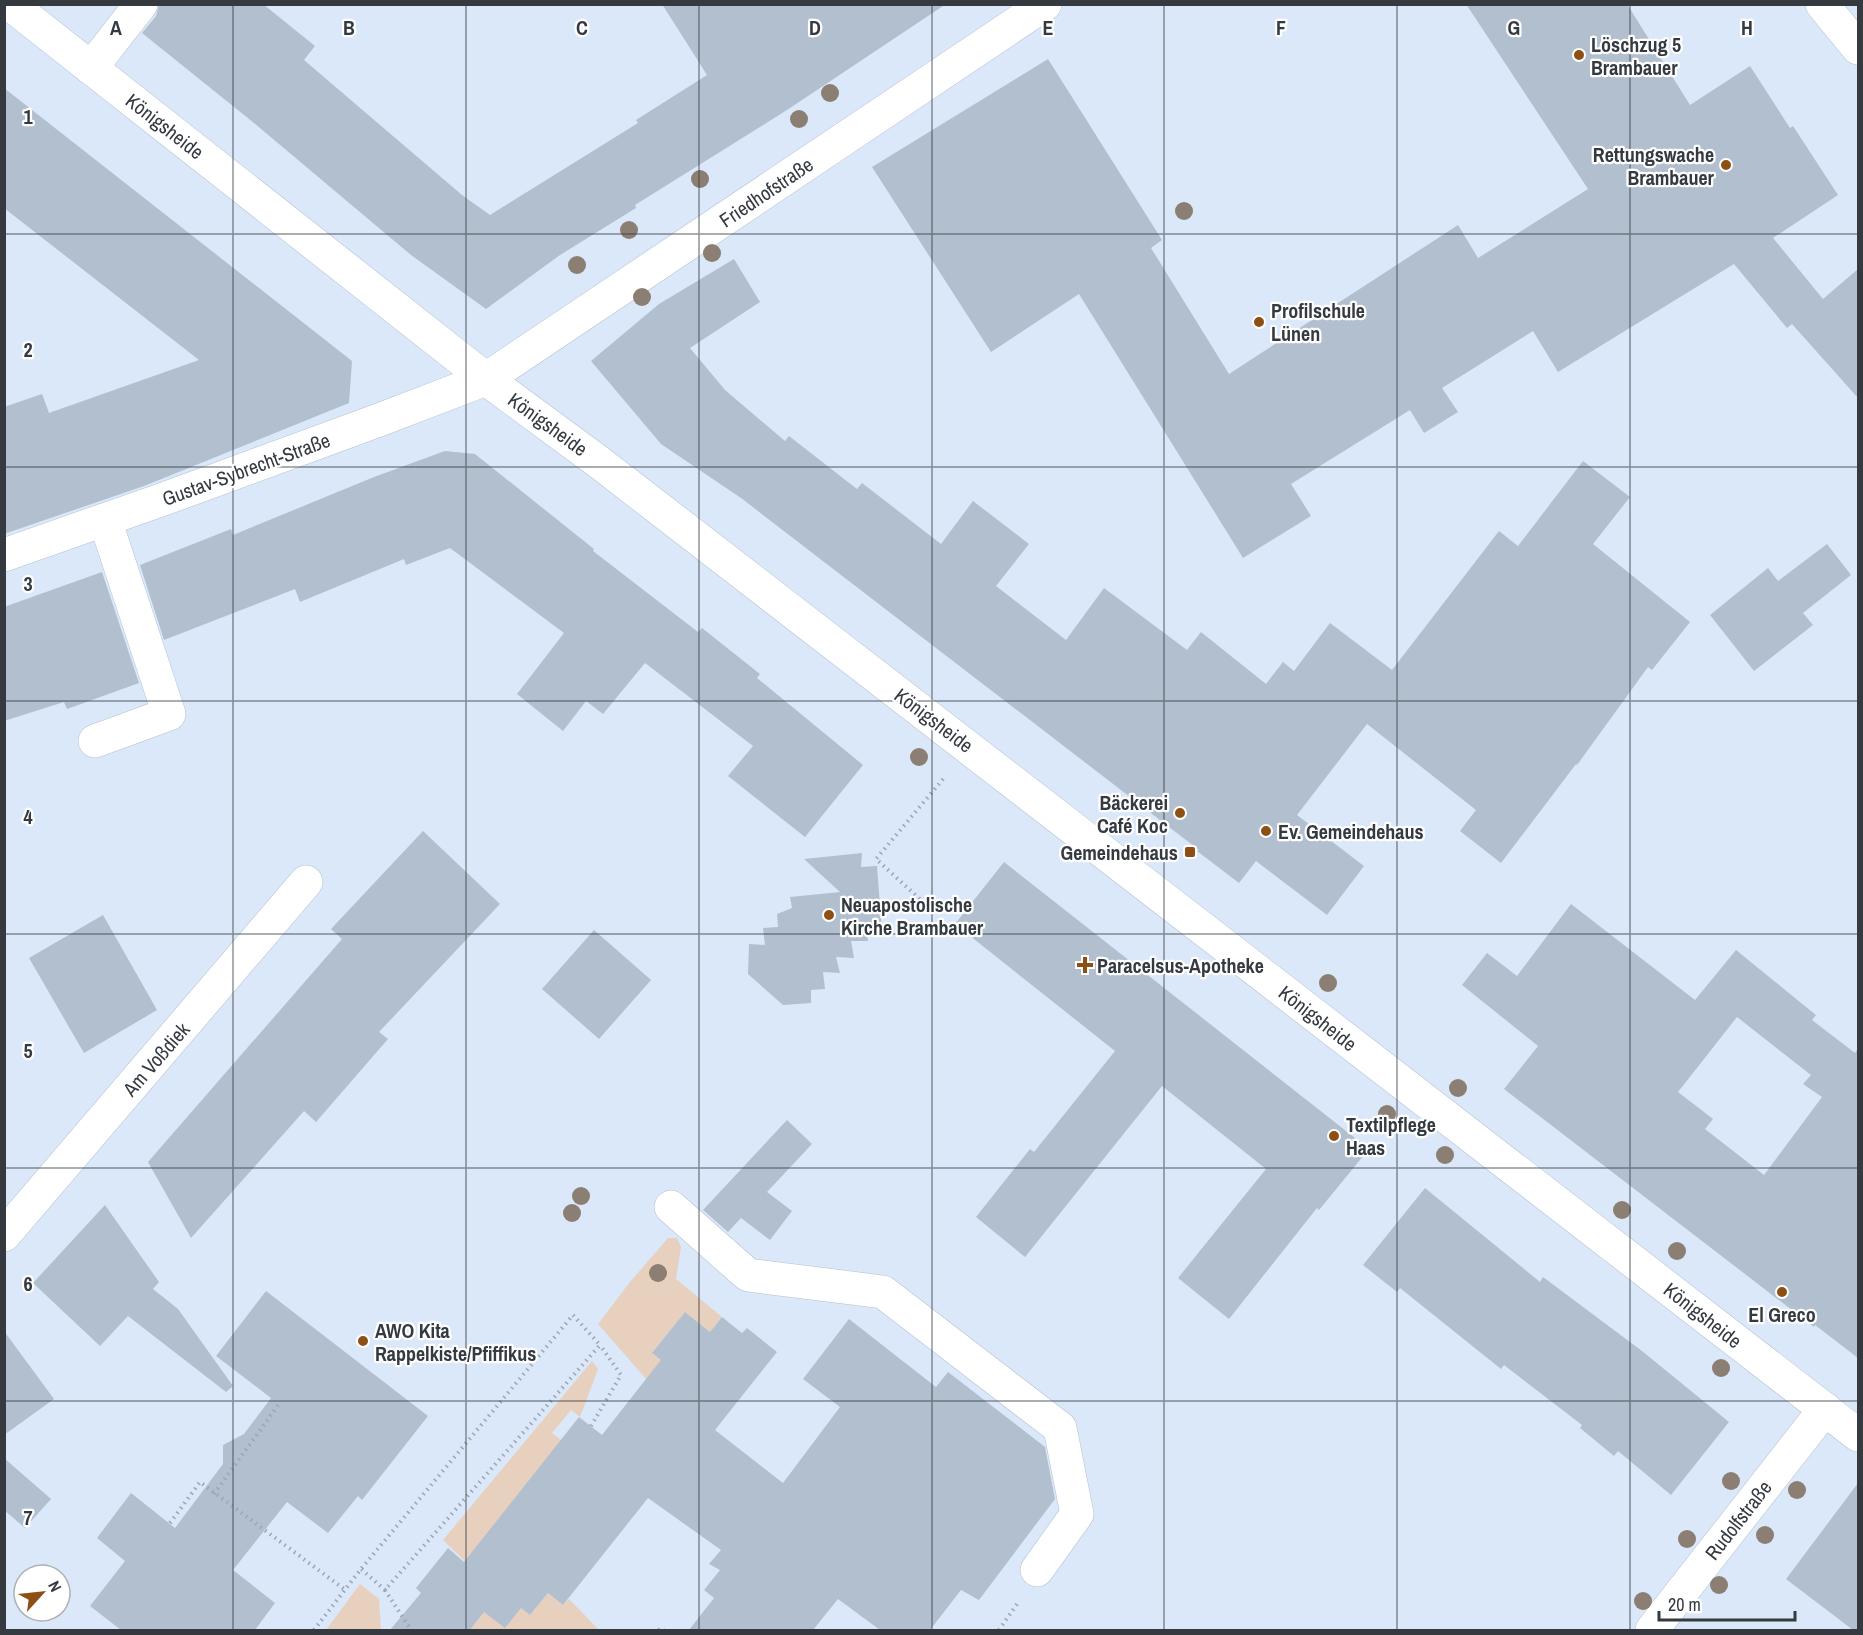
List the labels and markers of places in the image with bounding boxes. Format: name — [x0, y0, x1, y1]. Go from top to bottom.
place label: Löschzug 5 Brambauer — [1591, 31, 1681, 81]
marker: Löschzug 5 Brambauer — [1572, 48, 1586, 62]
place label: Rettungswache Brambauer — [1593, 141, 1715, 191]
marker: Rettungswache Brambauer — [1719, 158, 1733, 172]
place label: Profilschule Lünen — [1271, 297, 1365, 347]
marker: Profilschule Lünen — [1252, 315, 1266, 329]
place label: Bäckerei Café Koc — [1097, 789, 1168, 839]
marker: Bäckerei Café Koc — [1173, 806, 1187, 820]
place label: Ev. Gemeindehaus — [1278, 818, 1424, 845]
marker: Ev. Gemeindehaus — [1259, 824, 1273, 838]
place label: Gemeindehaus — [1060, 839, 1178, 866]
marker: Gemeindehaus — [1183, 845, 1197, 859]
place label: Neuapostolische Kirche Brambauer — [841, 891, 984, 941]
marker: Neuapostolische Kirche Brambauer — [822, 908, 836, 922]
place label: Paracelsus-Apotheke — [1097, 952, 1264, 979]
marker: Paracelsus-Apotheke — [1078, 958, 1092, 972]
place label: Textilpflege Haas — [1346, 1111, 1436, 1161]
marker: Textilpflege Haas — [1327, 1129, 1341, 1143]
marker: El Greco — [1775, 1285, 1789, 1299]
place label: El Greco — [1748, 1301, 1816, 1328]
place label: AWO Kita Rappelkiste/Pfiffikus — [375, 1317, 536, 1367]
marker: AWO Kita Rappelkiste/Pfiffikus — [356, 1334, 370, 1348]

